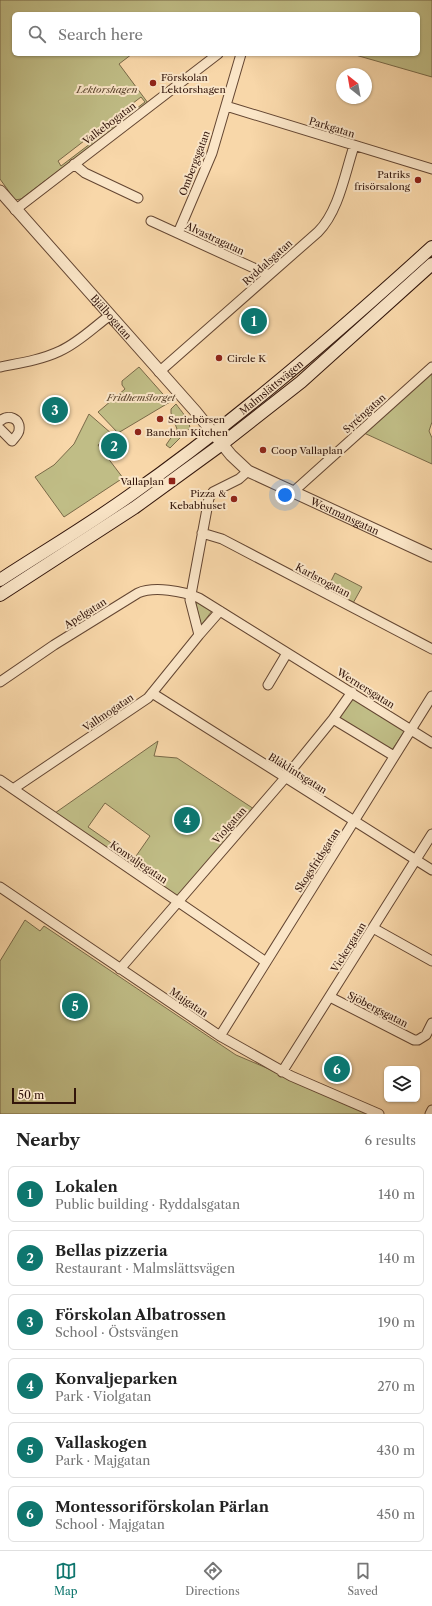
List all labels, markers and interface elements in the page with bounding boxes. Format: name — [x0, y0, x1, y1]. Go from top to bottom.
search box — [12, 12, 420, 56]
icon: search — [26, 23, 48, 45]
text: Search here — [58, 25, 143, 44]
north arrow — [336, 68, 372, 104]
place label: Förskolan Lektorshagen — [161, 71, 226, 96]
marker: Förskolan Lektorshagen — [148, 78, 158, 88]
park label: Lektorshagen — [76, 83, 137, 96]
street label: Valkebogatan — [79, 99, 139, 148]
street label: Parkgatan — [307, 114, 357, 141]
street label: Ombergsgatan — [176, 128, 213, 198]
place label: Patriks frisörsalong — [354, 168, 411, 193]
marker: Patriks frisörsalong — [413, 175, 423, 185]
street label: Alvastragatan — [182, 219, 247, 258]
street label: Ryddalsgatan — [240, 236, 296, 288]
street label: Bjälbogatan — [88, 292, 135, 343]
pin: 1 — [241, 306, 267, 336]
place label: Circle K — [227, 352, 267, 365]
marker: Circle K — [214, 353, 224, 363]
street label: Malmslättsvägen — [237, 357, 307, 418]
street label: Syréngatan — [340, 390, 389, 436]
park label: Fridhemstorget — [106, 391, 176, 404]
pin: 3 — [42, 395, 68, 425]
place label: Seriebörsen — [168, 413, 226, 426]
marker: Seriebörsen — [155, 414, 165, 424]
place label: Banchan Kitchen — [146, 426, 229, 439]
marker: Banchan Kitchen — [133, 427, 143, 437]
pin: 2 — [101, 431, 127, 461]
place label: Coop Vallaplan — [271, 444, 344, 457]
marker: Coop Vallaplan — [258, 445, 268, 455]
place label: Vallaplan — [120, 475, 165, 488]
marker: Vallaplan — [167, 476, 177, 486]
your location — [275, 485, 295, 505]
place label: Pizza & Kebabhuset — [170, 487, 226, 512]
marker: Pizza & Kebabhuset — [229, 494, 239, 504]
street label: Westmansgatan — [307, 494, 382, 538]
street label: Karlsrogatan — [293, 561, 353, 601]
street label: Apelgatan — [61, 595, 110, 632]
street label: Wernersgatan — [333, 665, 398, 712]
street label: Vallmogatan — [80, 690, 137, 735]
street label: Blåklintsgatan — [266, 750, 330, 797]
street label: Violgatan — [209, 804, 250, 847]
pin: 4 — [174, 805, 200, 835]
street label: Skogsfridsgatan — [292, 825, 343, 895]
street label: Konvaljegatan — [107, 838, 171, 887]
street label: Vickergatan — [327, 919, 369, 975]
street label: Majgatan — [167, 985, 211, 1020]
street label: Sjöbergsgatan — [345, 989, 411, 1031]
pin: 5 — [62, 991, 88, 1021]
pin: 6 — [324, 1054, 350, 1084]
map controls — [384, 1066, 420, 1102]
button: layers — [384, 1066, 420, 1102]
scale bar — [12, 1086, 76, 1105]
text: 50 m — [18, 1088, 44, 1102]
text: Nearby — [16, 1130, 80, 1150]
text: 6 results — [365, 1132, 416, 1148]
text: Lokalen — [55, 1177, 118, 1196]
text: 1 — [27, 1186, 33, 1202]
text: 140 m — [378, 1186, 415, 1202]
text: Public building · Ryddalsgatan — [55, 1196, 240, 1212]
text: Bellas pizzeria — [55, 1241, 168, 1260]
text: 2 — [26, 1250, 34, 1266]
text: 140 m — [378, 1250, 415, 1266]
text: Restaurant · Malmslättsvägen — [55, 1260, 235, 1276]
text: Förskolan Albatrossen — [55, 1305, 226, 1324]
text: 3 — [26, 1314, 34, 1330]
text: 190 m — [378, 1314, 415, 1330]
text: School · Östsvängen — [55, 1324, 179, 1340]
text: Konvaljeparken — [55, 1369, 178, 1388]
text: 4 — [26, 1378, 34, 1394]
text: 270 m — [377, 1378, 415, 1394]
text: Park · Violgatan — [55, 1388, 152, 1404]
text: Vallaskogen — [55, 1433, 147, 1452]
text: 5 — [26, 1442, 34, 1458]
text: 430 m — [377, 1442, 415, 1458]
text: Park · Majgatan — [55, 1452, 150, 1468]
text: Montessoriförskolan Pärlan — [55, 1497, 269, 1516]
text: 6 — [26, 1506, 34, 1522]
text: 450 m — [377, 1506, 415, 1522]
text: School · Majgatan — [55, 1516, 165, 1532]
tab: Map — [54, 1560, 78, 1598]
tab: Directions — [185, 1560, 240, 1598]
tab: Saved — [348, 1560, 378, 1598]

